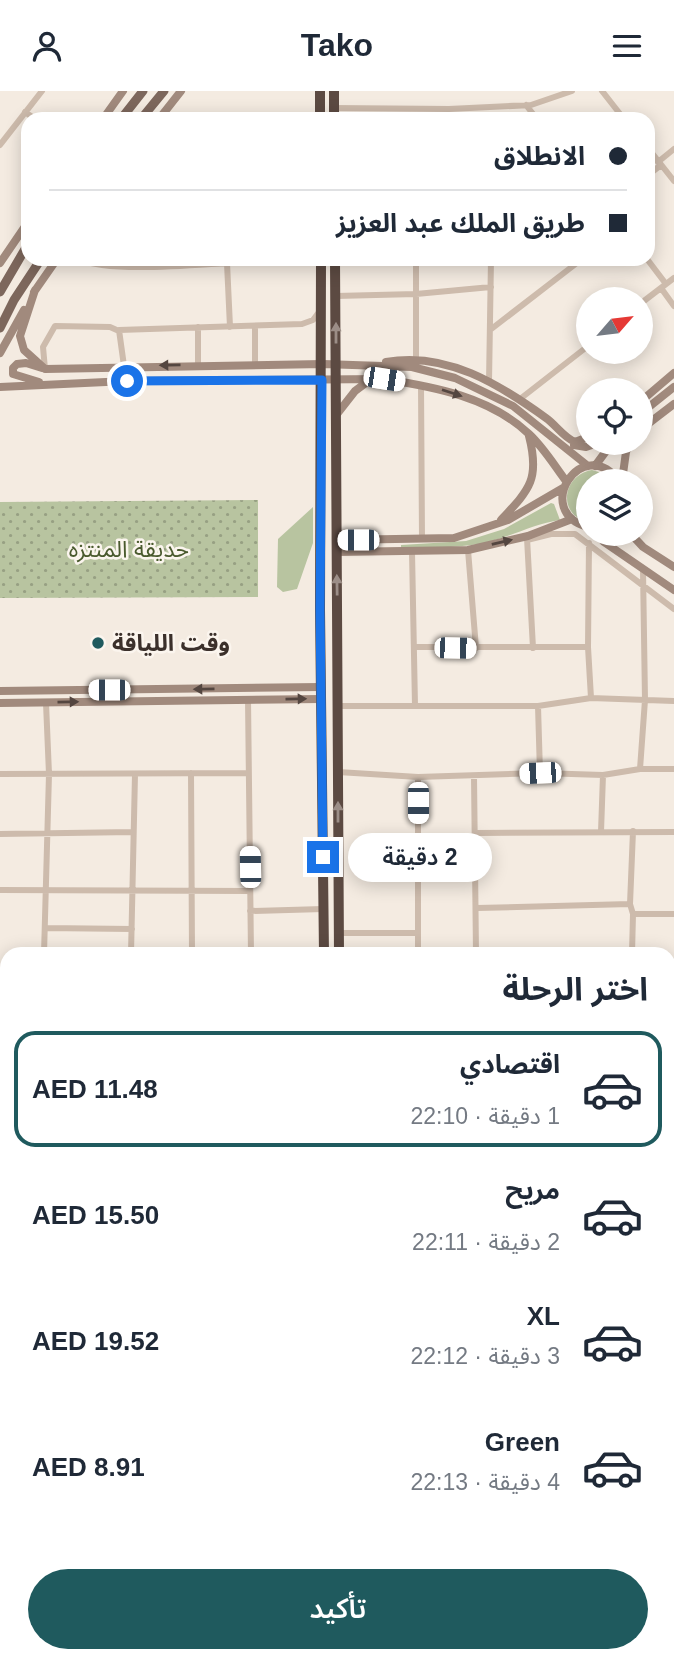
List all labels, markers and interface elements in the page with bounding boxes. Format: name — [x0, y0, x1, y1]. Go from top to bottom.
icon: person — [28, 27, 66, 65]
text: Tako — [301, 27, 373, 63]
icon: menu — [608, 27, 646, 65]
text: الانطلاق — [494, 141, 585, 171]
text: طريق الملك عبد العزيز — [336, 208, 585, 238]
north arrow — [576, 287, 653, 364]
map controls — [576, 287, 653, 546]
one-way arrow — [330, 321, 342, 343]
one-way arrow — [159, 360, 181, 371]
route start — [111, 365, 143, 397]
car — [362, 365, 407, 393]
button: locate — [576, 378, 653, 455]
one-way arrow — [442, 389, 463, 399]
button: layers — [576, 469, 653, 546]
car — [338, 530, 380, 551]
park label: حديقة المنتزه — [69, 536, 189, 563]
one-way arrow — [491, 536, 513, 547]
one-way arrow — [331, 573, 343, 595]
place label: وقت اللياقة — [112, 630, 230, 656]
marker: وقت اللياقة — [90, 635, 106, 651]
car — [434, 637, 477, 659]
car — [89, 680, 131, 701]
one-way arrow — [193, 683, 215, 695]
one-way arrow — [285, 693, 307, 705]
one-way arrow — [57, 697, 79, 708]
car — [519, 762, 562, 784]
car — [408, 782, 429, 824]
one-way arrow — [332, 801, 344, 823]
callout: 2 دقيقة — [348, 833, 491, 881]
route end — [307, 841, 339, 873]
text: 2 دقيقة — [383, 844, 458, 870]
car — [240, 846, 261, 888]
text: اختر الرحلة — [502, 971, 648, 1007]
text: اقتصادي — [460, 1049, 560, 1079]
icon: car — [581, 1058, 644, 1121]
text: AED 11.48 — [32, 1074, 158, 1104]
text: 1 دقيقة · 22:10 — [410, 1103, 560, 1129]
text: مريح — [505, 1175, 560, 1205]
icon: car — [581, 1184, 644, 1247]
text: AED 15.50 — [32, 1200, 159, 1230]
text: 2 دقيقة · 22:11 — [412, 1229, 560, 1255]
text: XL — [527, 1301, 560, 1331]
icon: car — [581, 1310, 644, 1373]
text: AED 19.52 — [32, 1326, 159, 1356]
text: 3 دقيقة · 22:12 — [410, 1343, 560, 1369]
text: Green — [485, 1427, 560, 1457]
icon: car — [581, 1436, 644, 1499]
text: AED 8.91 — [32, 1452, 145, 1482]
text: 4 دقيقة · 22:13 — [410, 1469, 560, 1495]
button: تأكيد — [28, 1569, 648, 1649]

